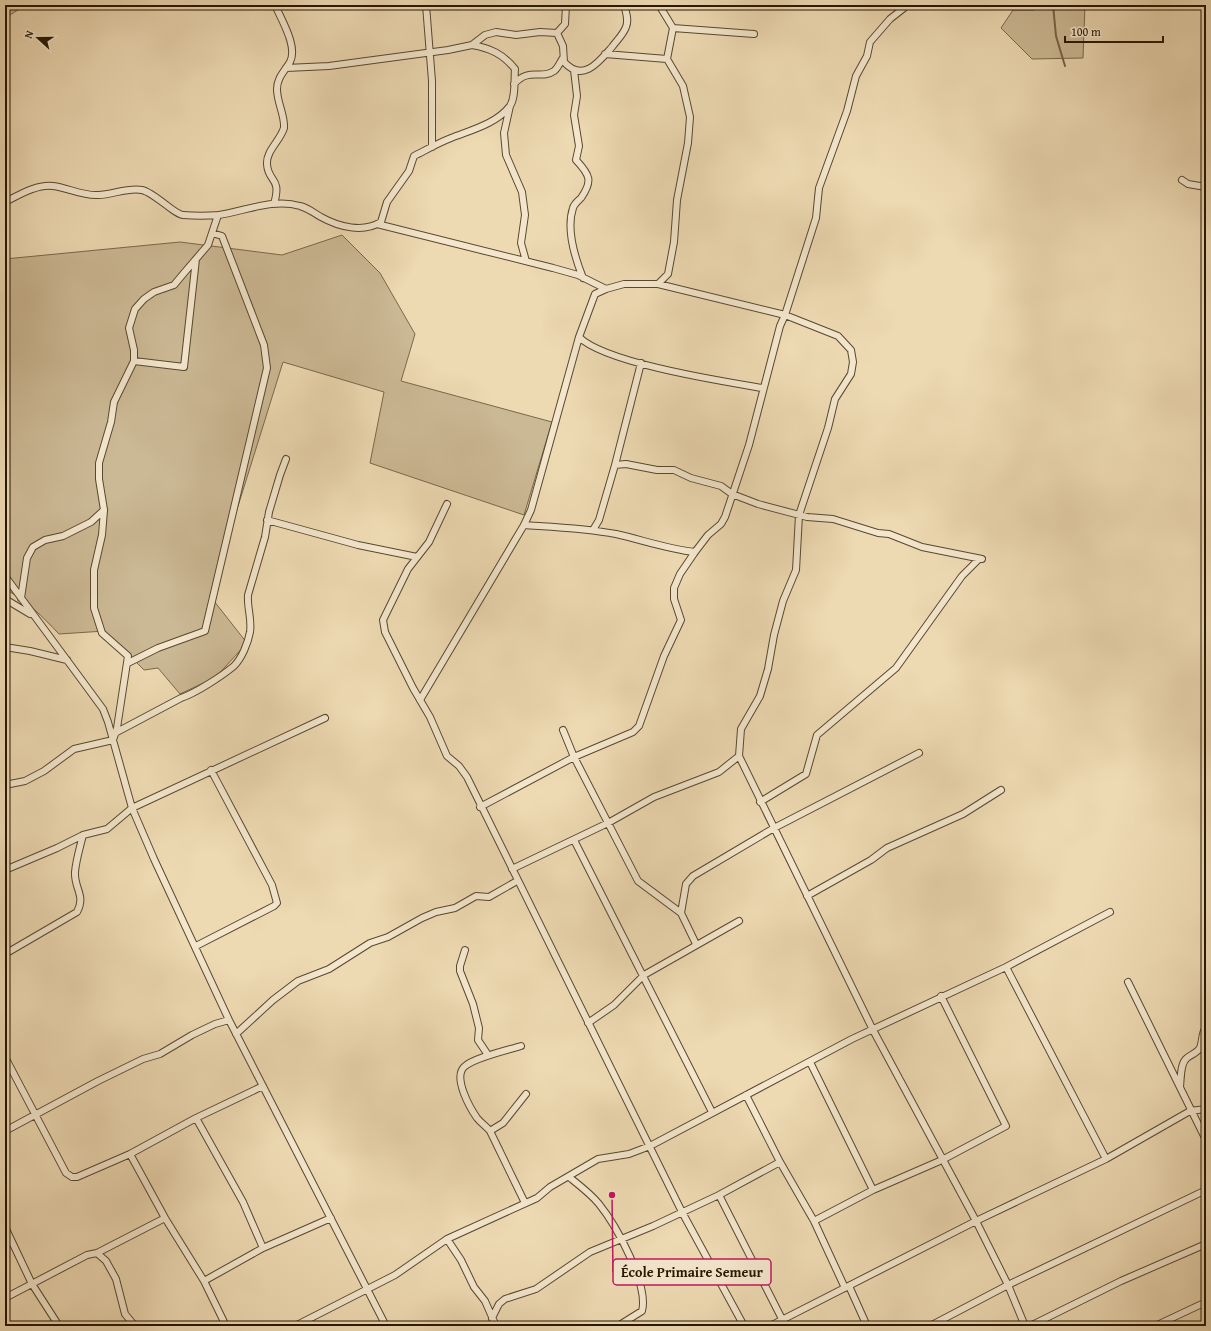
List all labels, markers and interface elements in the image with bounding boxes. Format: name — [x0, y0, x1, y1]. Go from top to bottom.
north arrow — [18, 18, 58, 58]
scale bar — [1065, 18, 1163, 44]
text: 100 m — [1071, 23, 1101, 40]
text: N — [20, 28, 38, 41]
callout: École Primaire Semeur — [613, 1259, 771, 1285]
text: École Primaire Semeur — [621, 1262, 764, 1282]

